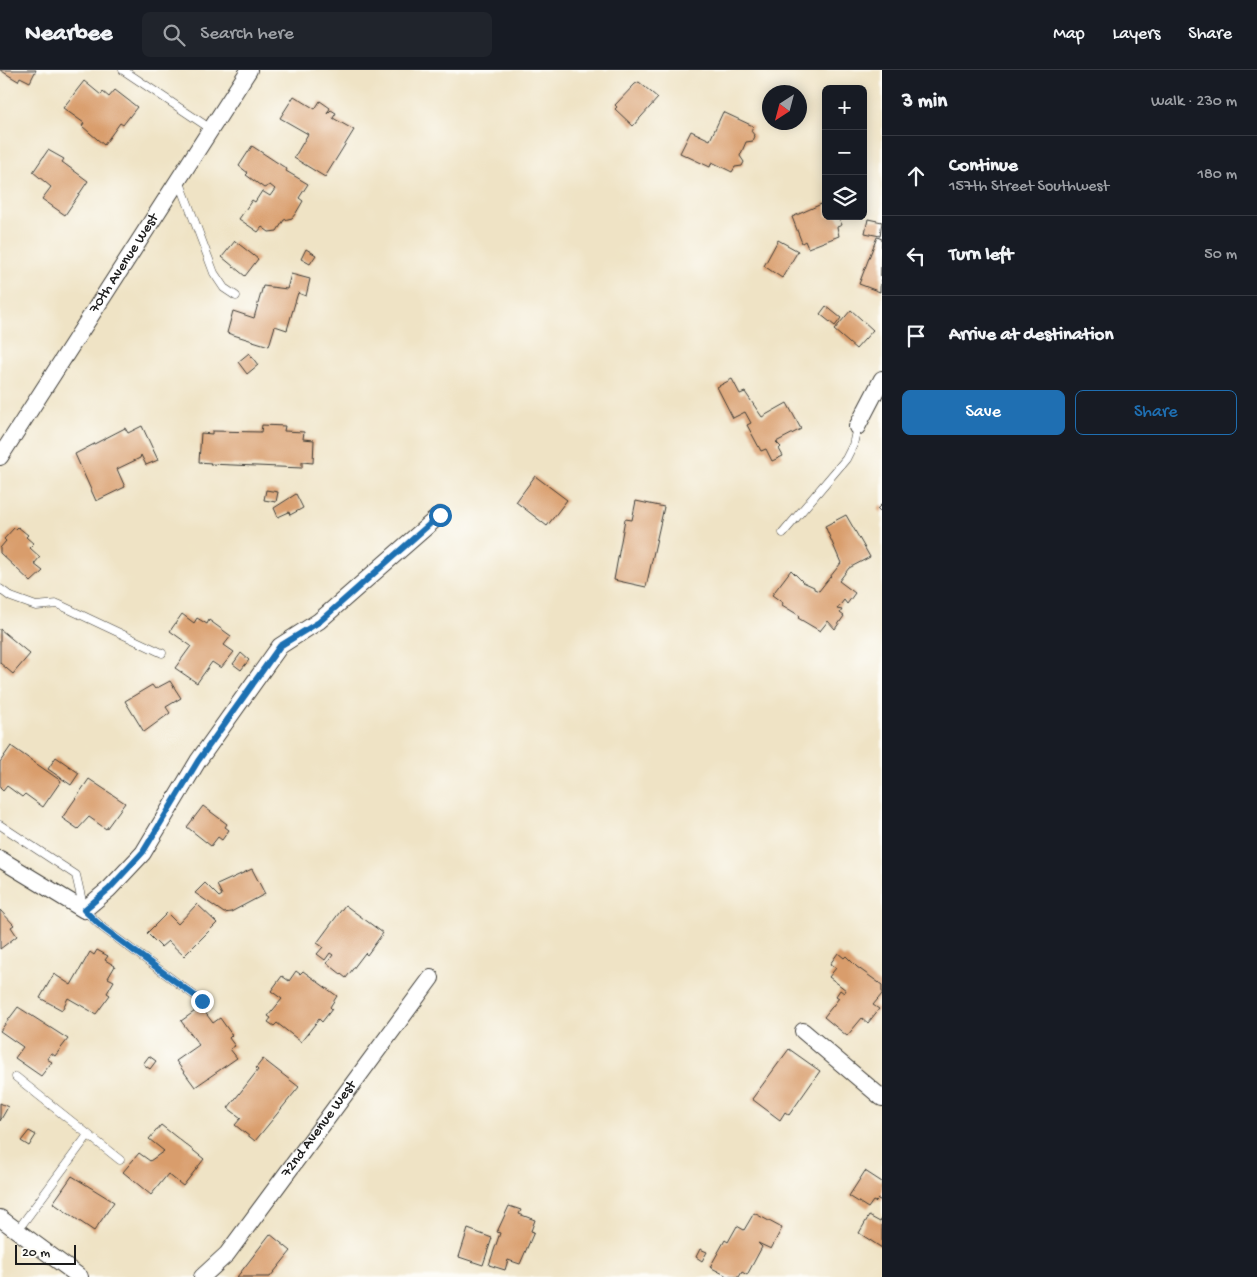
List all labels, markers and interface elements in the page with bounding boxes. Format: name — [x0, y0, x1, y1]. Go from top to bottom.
search box — [142, 12, 492, 57]
text: Nearbee — [25, 20, 112, 49]
icon: search — [160, 21, 188, 49]
text: Search here — [200, 23, 294, 46]
text: Map — [1053, 24, 1085, 45]
text: Layers — [1113, 24, 1160, 45]
text: Share — [1188, 24, 1232, 45]
north arrow — [762, 85, 807, 130]
map controls — [822, 85, 867, 220]
button: + — [822, 85, 867, 130]
text: 3 min — [902, 90, 947, 115]
text: Walk · 230 m — [1151, 93, 1237, 112]
button: − — [822, 130, 867, 175]
text: Continue — [949, 155, 1018, 178]
icon: ahead — [902, 162, 930, 190]
text: 180 m — [1198, 166, 1237, 185]
button: layers — [822, 175, 867, 220]
text: 157th Street Southwest — [949, 178, 1109, 197]
street label: 70th Avenue West — [85, 209, 164, 318]
icon: left — [902, 242, 930, 270]
text: Turn left — [949, 244, 1013, 267]
text: 50 m — [1204, 246, 1237, 265]
icon: arrive — [902, 322, 930, 350]
text: Arrive at destination — [949, 324, 1113, 347]
button: Save — [902, 390, 1065, 435]
button: Share — [1075, 390, 1237, 435]
route start — [429, 504, 452, 527]
route end — [191, 990, 214, 1013]
street label: 72nd Avenue West — [277, 1076, 362, 1182]
scale bar — [15, 1242, 76, 1265]
text: 20 m — [22, 1245, 50, 1262]

